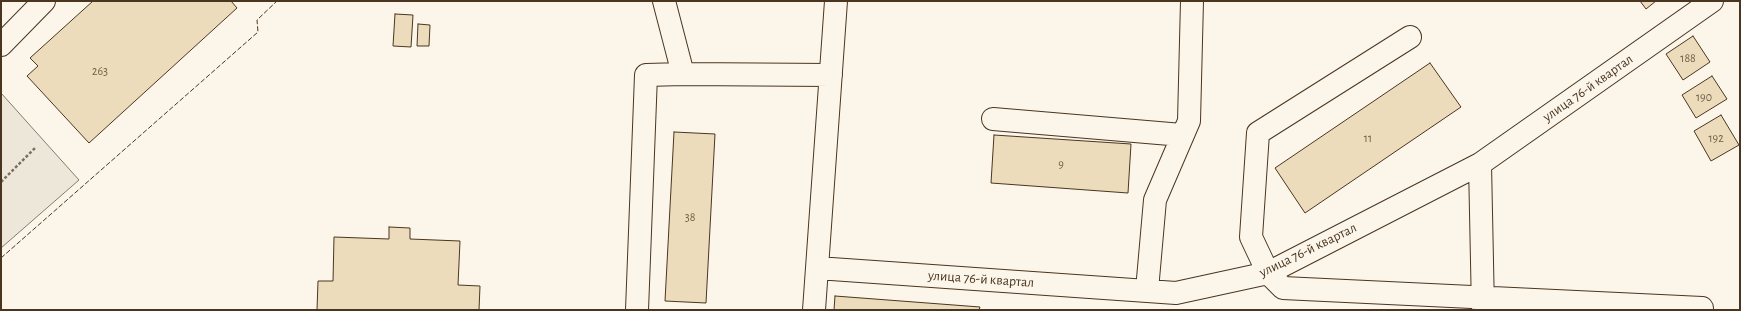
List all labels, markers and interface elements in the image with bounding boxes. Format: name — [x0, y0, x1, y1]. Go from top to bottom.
street label: улица 76-й квартал — [1540, 51, 1636, 125]
house number: 188 — [1680, 51, 1696, 65]
house number: 263 — [92, 64, 108, 78]
house number: 190 — [1696, 90, 1712, 104]
house number: 11 — [1364, 131, 1372, 145]
house number: 192 — [1708, 131, 1724, 145]
house number: 9 — [1058, 157, 1064, 171]
house number: 38 — [685, 210, 695, 224]
street label: улица 76-й квартал — [1257, 219, 1359, 281]
street label: улица 76-й квартал — [927, 267, 1035, 291]

